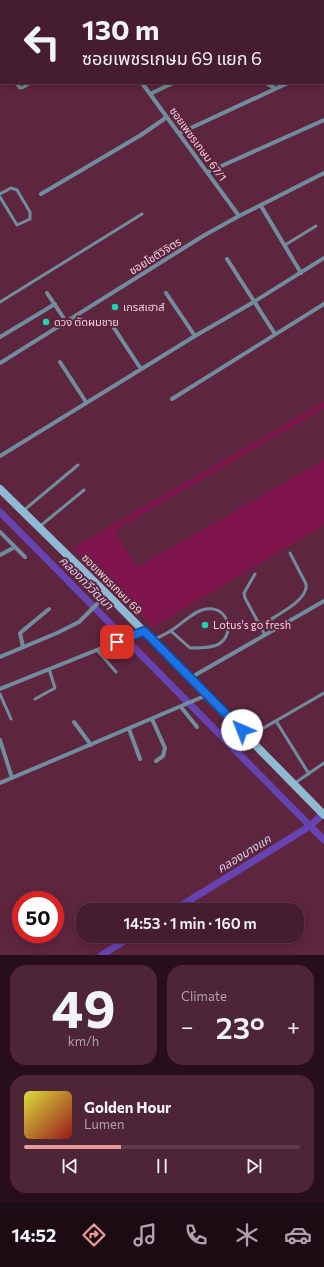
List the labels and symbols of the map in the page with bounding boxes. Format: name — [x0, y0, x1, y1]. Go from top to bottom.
street label: ซอยเพชรเกษม 67/1 — [167, 104, 230, 183]
street label: ซอยโชติวิจิตร — [126, 234, 183, 277]
place label: เกรสเฮาส์ — [123, 300, 165, 313]
marker: เกรสเฮาส์ — [110, 302, 120, 312]
place label: ดวง ตัดผมชาย — [54, 315, 119, 328]
marker: ดวง ตัดผมชาย — [41, 317, 51, 327]
street label: ซอยเพชรเกษม 69 — [79, 551, 145, 617]
water label: คลองทวีวัฒนา — [57, 553, 117, 613]
place label: Lotus's go fresh — [213, 618, 291, 631]
marker: Lotus's go fresh — [200, 620, 210, 630]
pin — [100, 625, 134, 659]
position arrow — [221, 709, 263, 751]
water label: คลองบางแค — [214, 831, 273, 875]
speed limit sign: 50 — [12, 891, 64, 943]

